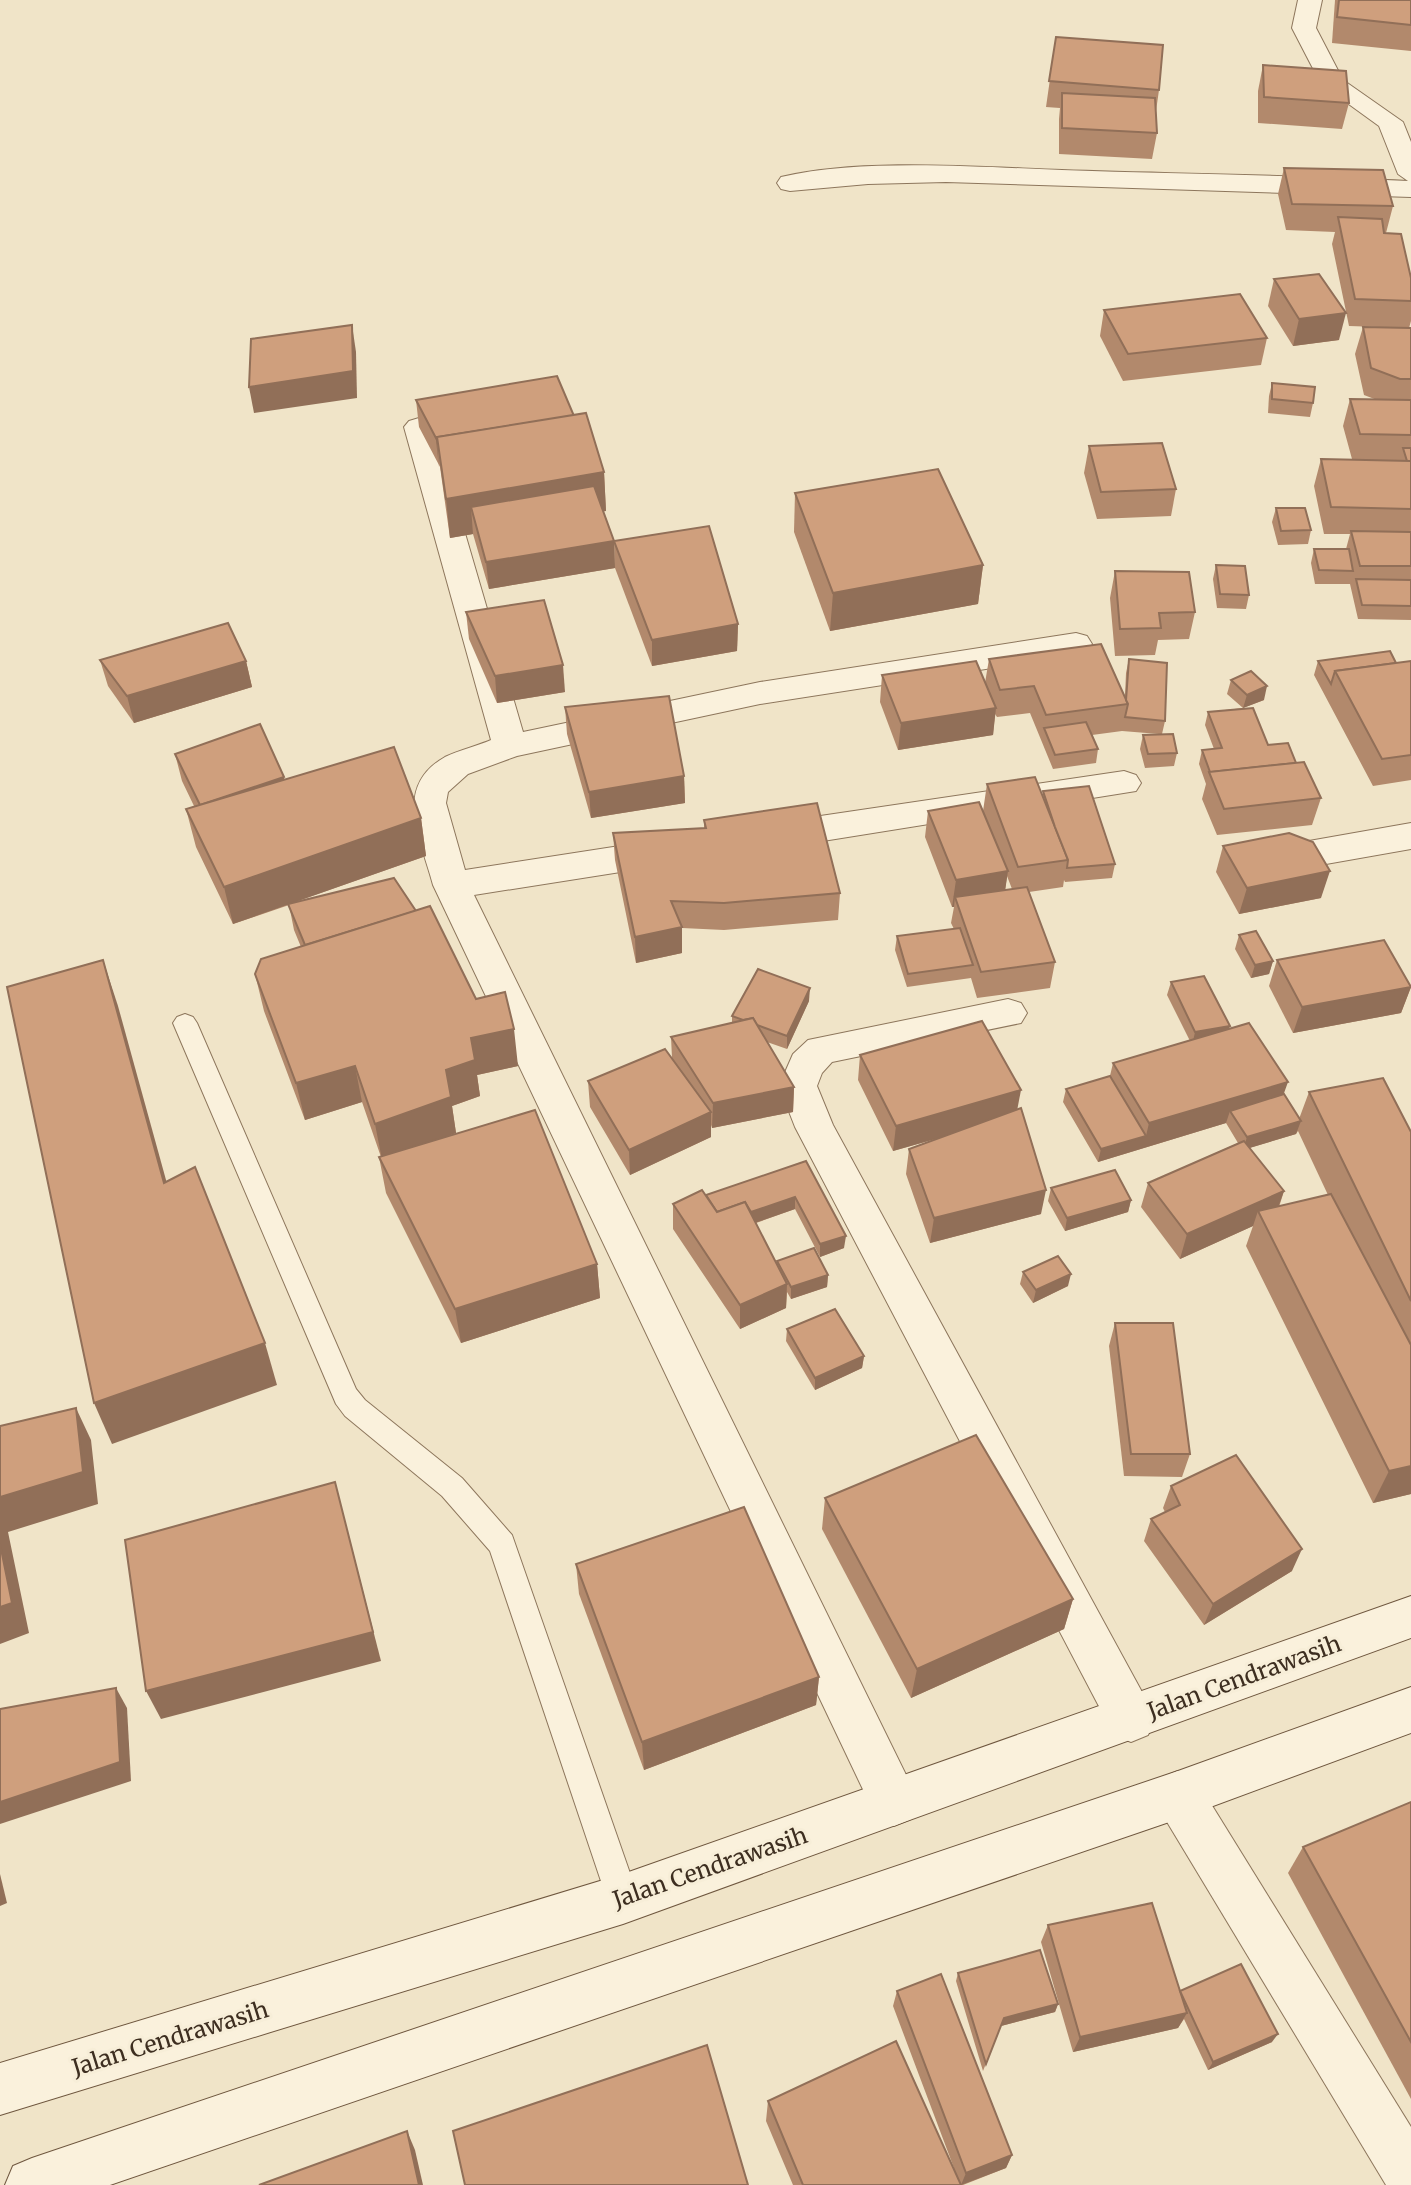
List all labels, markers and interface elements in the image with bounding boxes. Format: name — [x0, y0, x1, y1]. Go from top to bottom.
street label: Jalan Cendrawasih — [1142, 1628, 1345, 1726]
street label: Jalan Cendrawasih — [608, 1820, 811, 1914]
street label: Jalan Cendrawasih — [67, 1994, 272, 2082]

